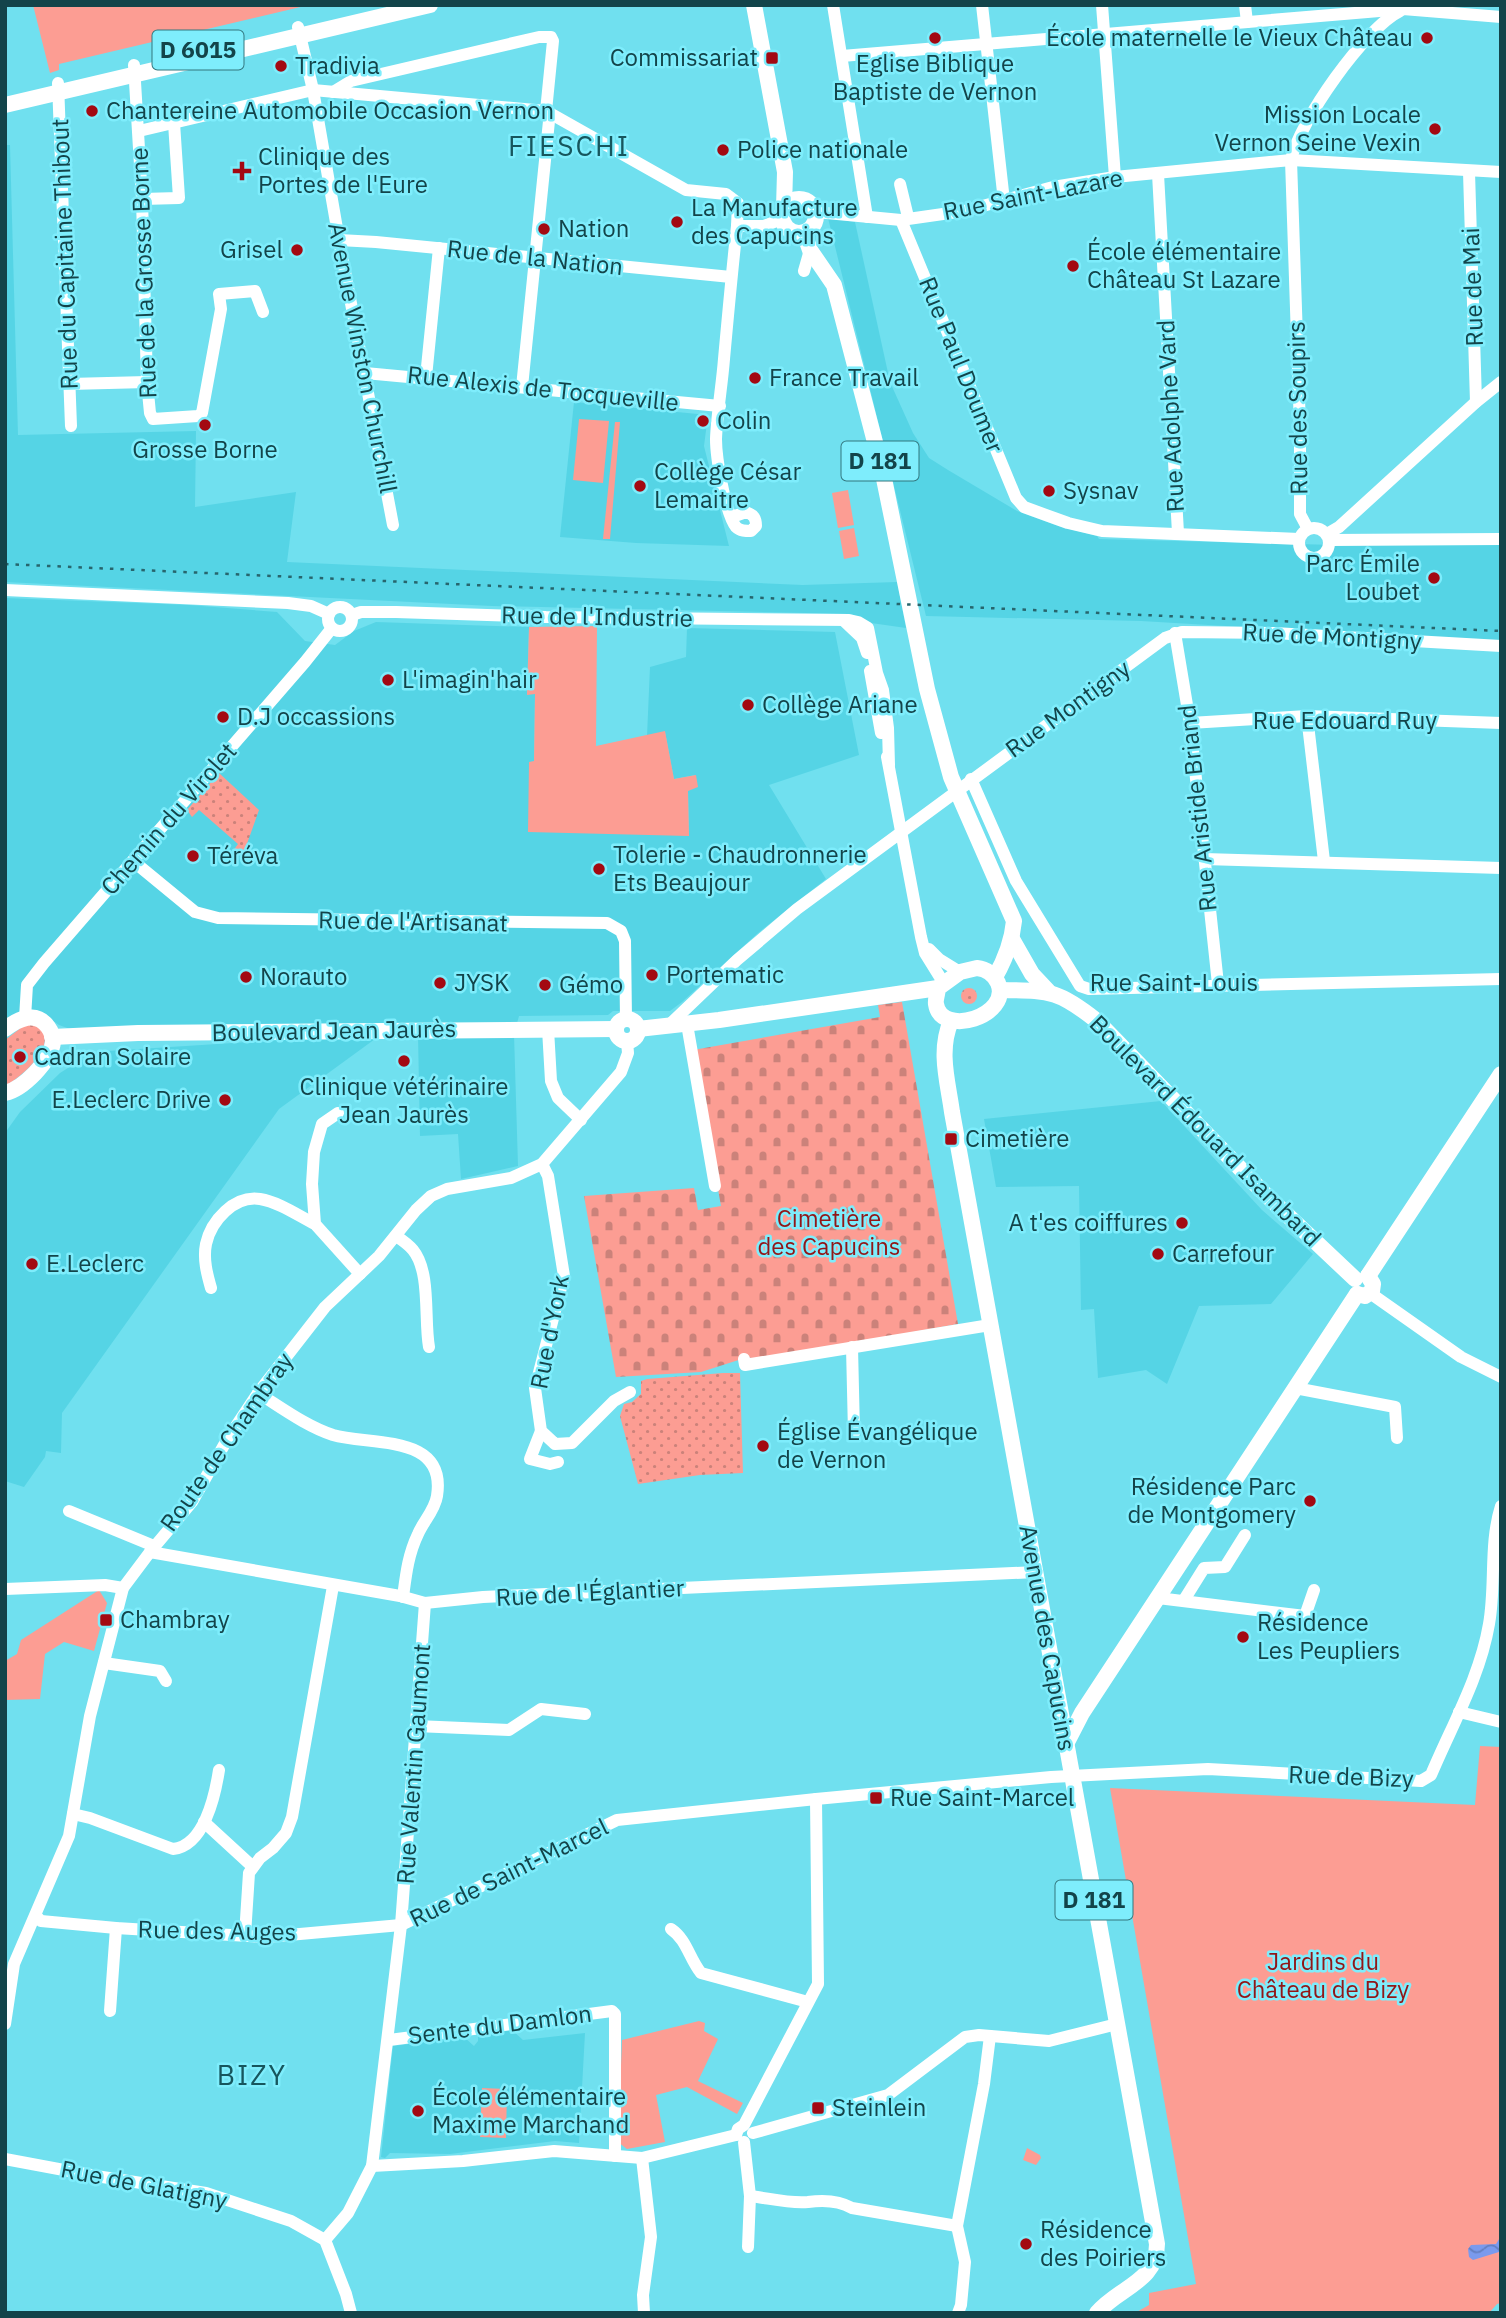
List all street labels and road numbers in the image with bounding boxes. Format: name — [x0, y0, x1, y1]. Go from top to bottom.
road number: D 6015 — [152, 31, 244, 70]
street label: Rue du Capitaine Thibout — [43, 118, 85, 390]
street label: Rue de la Grosse Borne — [123, 147, 163, 399]
street label: Rue Saint-Lazare — [940, 161, 1125, 227]
street label: Avenue Winston Churchill — [321, 220, 405, 496]
street label: Rue de Mai — [1454, 227, 1490, 347]
street label: Rue de la Nation — [445, 232, 625, 282]
street label: Rue Paul Doumer — [912, 272, 1012, 457]
street label: Rue Adolphe Vard — [1149, 319, 1191, 513]
street label: Rue des Soupirs — [1279, 321, 1315, 495]
street label: Rue Alexis de Tocqueville — [406, 358, 680, 418]
road number: D 181 — [842, 442, 918, 481]
street label: Rue de l'Industrie — [501, 598, 693, 634]
street label: Rue de Montigny — [1242, 615, 1423, 657]
street label: Rue Montigny — [999, 652, 1136, 764]
street label: Rue Aristide Briand — [1170, 703, 1224, 913]
street label: Rue Edouard Ruy — [1253, 704, 1437, 736]
street label: Chemin du Virolet — [93, 735, 243, 901]
street label: Rue de l'Artisanat — [318, 903, 508, 939]
street label: Rue Saint-Louis — [1090, 966, 1258, 998]
street label: Boulevard Édouard Isambard — [1083, 1008, 1328, 1253]
street label: Boulevard Jean Jaurès — [211, 1012, 457, 1048]
street label: Rue d'York — [522, 1272, 576, 1392]
street label: Route de Chambray — [152, 1346, 300, 1537]
street label: Avenue des Capucins — [1012, 1522, 1084, 1753]
street label: Rue de l'Églantier — [495, 1571, 685, 1613]
street label: Rue Valentin Gaumont — [389, 1643, 437, 1885]
street label: Rue de Bizy — [1288, 1758, 1414, 1794]
street label: Rue de Saint-Marcel — [404, 1810, 613, 1934]
road number: D 181 — [1056, 1881, 1132, 1920]
street label: Rue des Auges — [137, 1913, 297, 1947]
street label: Sente du Damlon — [406, 1997, 593, 2051]
street label: Rue de Glatigny — [58, 2152, 230, 2216]

